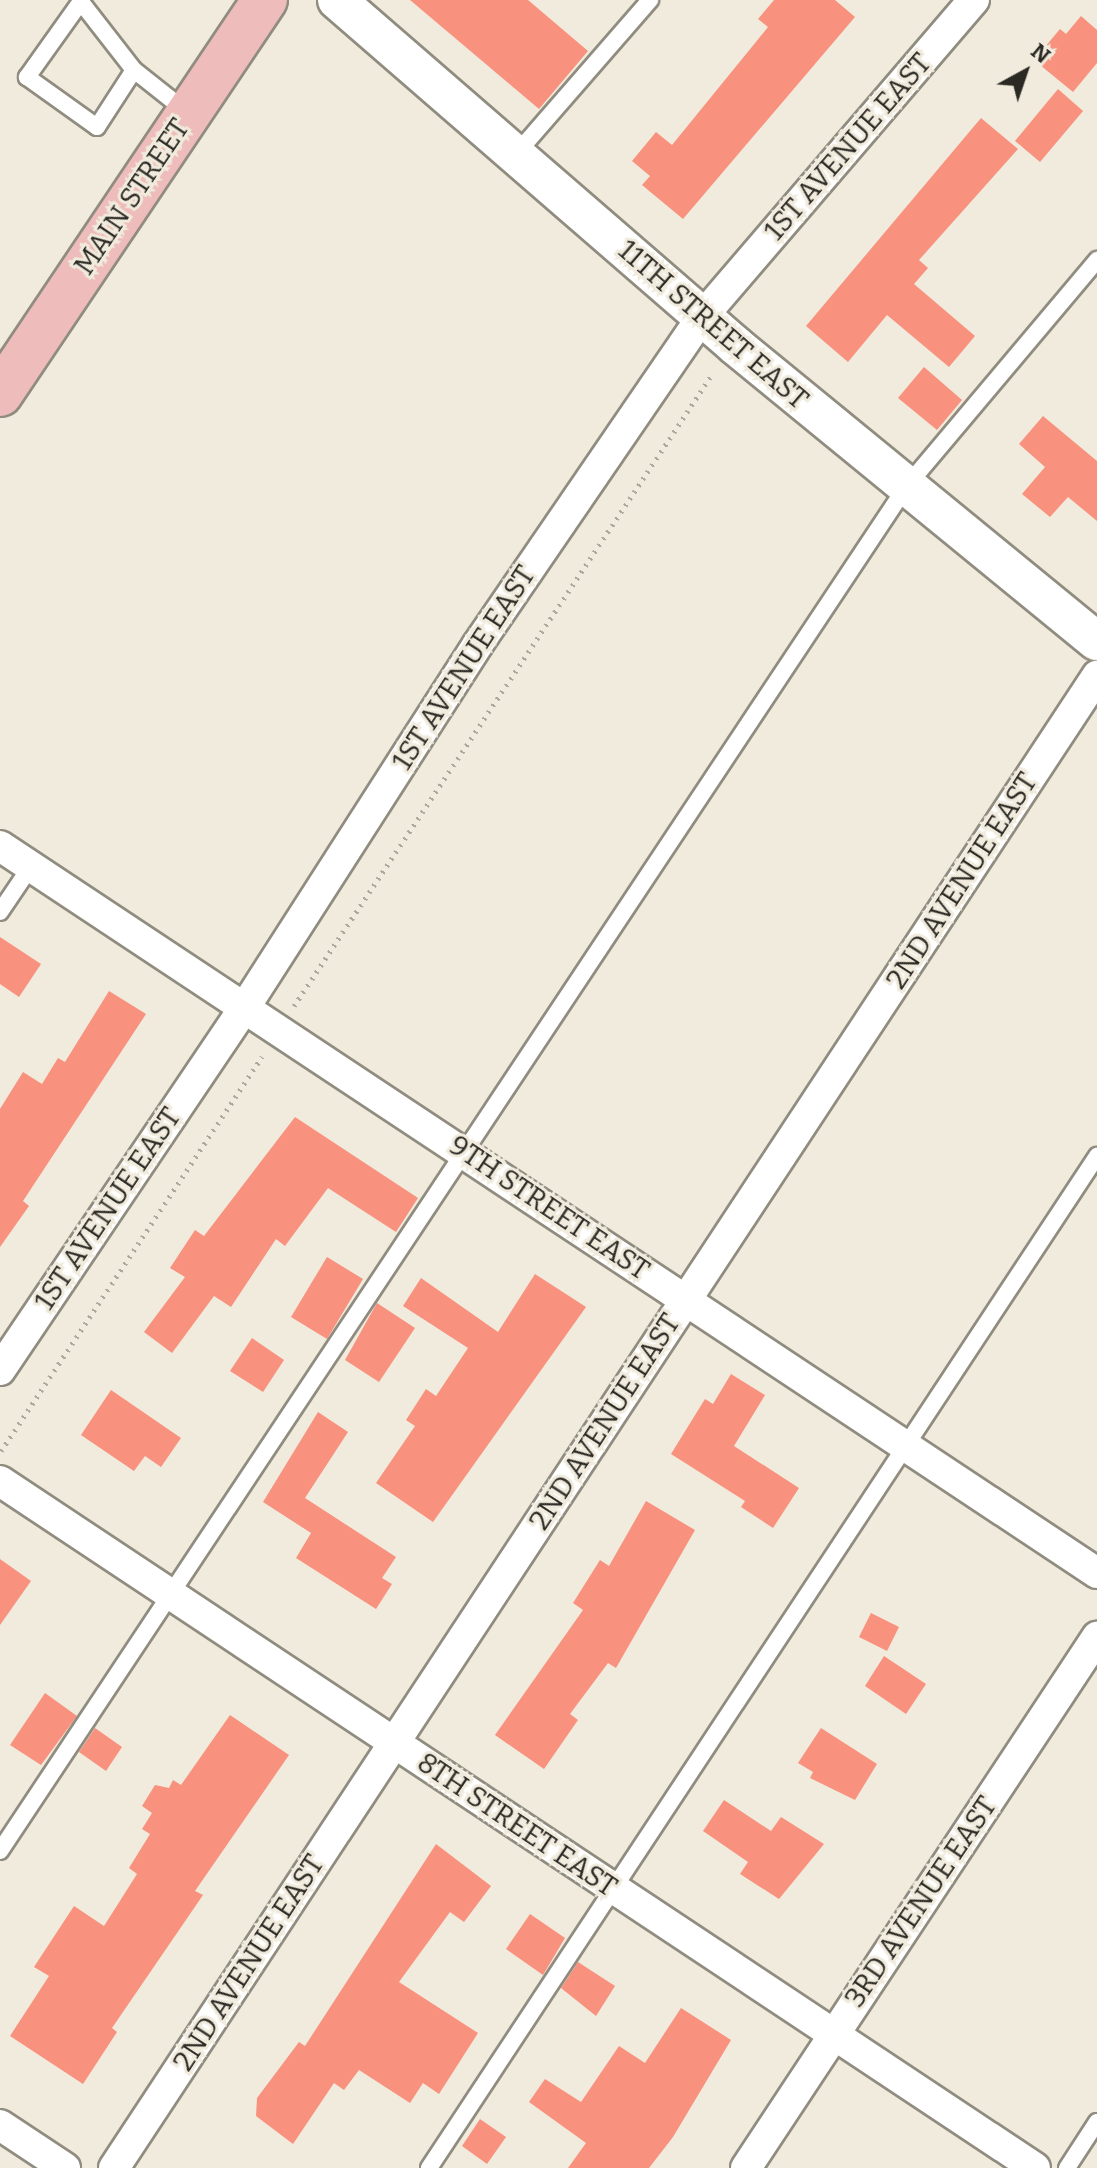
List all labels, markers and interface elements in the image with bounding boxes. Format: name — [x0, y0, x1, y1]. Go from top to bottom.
north arrow — [985, 32, 1065, 112]
text: N — [1026, 37, 1056, 69]
street label: 1ST AVENUE EAST — [758, 47, 938, 247]
street label: MAIN STREET — [68, 113, 196, 281]
street label: 11TH STREET EAST — [611, 233, 815, 417]
street label: 1ST AVENUE EAST — [385, 560, 543, 776]
street label: 2ND AVENUE EAST — [880, 767, 1044, 995]
street label: 1ST AVENUE EAST — [28, 1101, 188, 1317]
street label: 9TH STREET EAST — [443, 1129, 655, 1287]
street label: 2ND AVENUE EAST — [523, 1308, 687, 1536]
street label: 8TH STREET EAST — [411, 1746, 623, 1904]
street label: 3RD AVENUE EAST — [838, 1790, 1004, 2014]
street label: 2ND AVENUE EAST — [167, 1849, 331, 2077]

